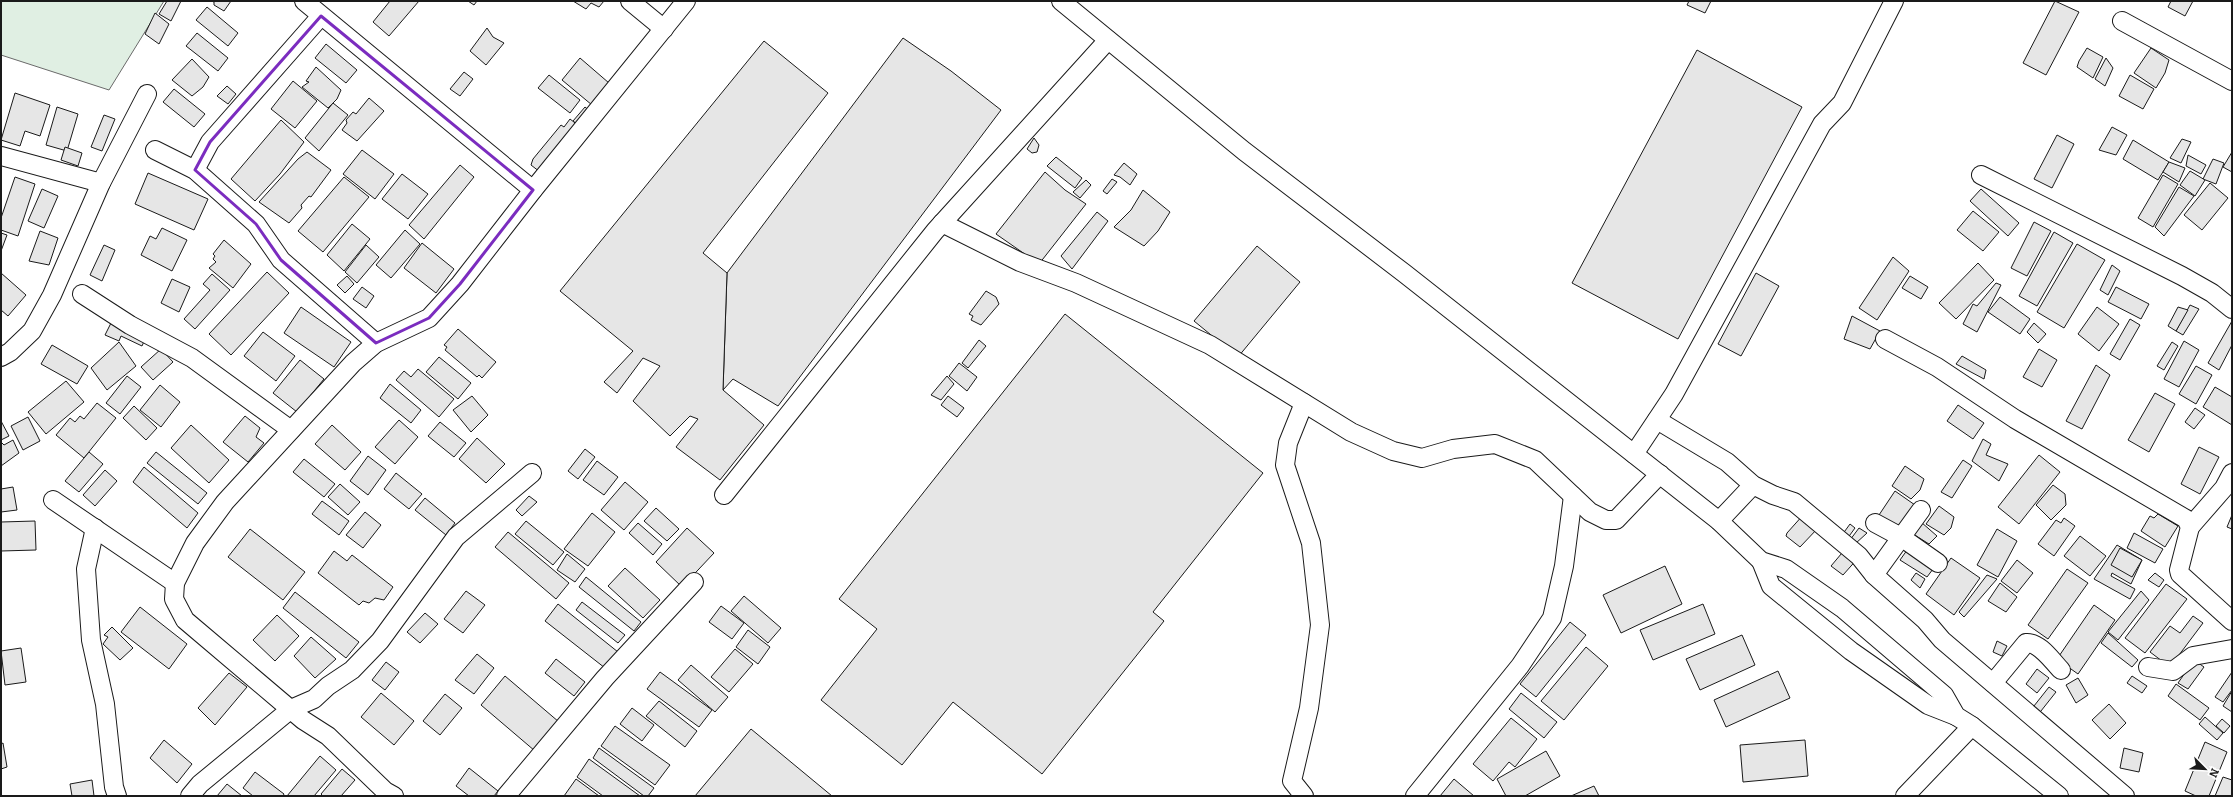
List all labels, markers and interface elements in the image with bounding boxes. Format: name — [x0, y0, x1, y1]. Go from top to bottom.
north arrow — [2185, 749, 2225, 789]
text: N — [2206, 766, 2221, 780]

